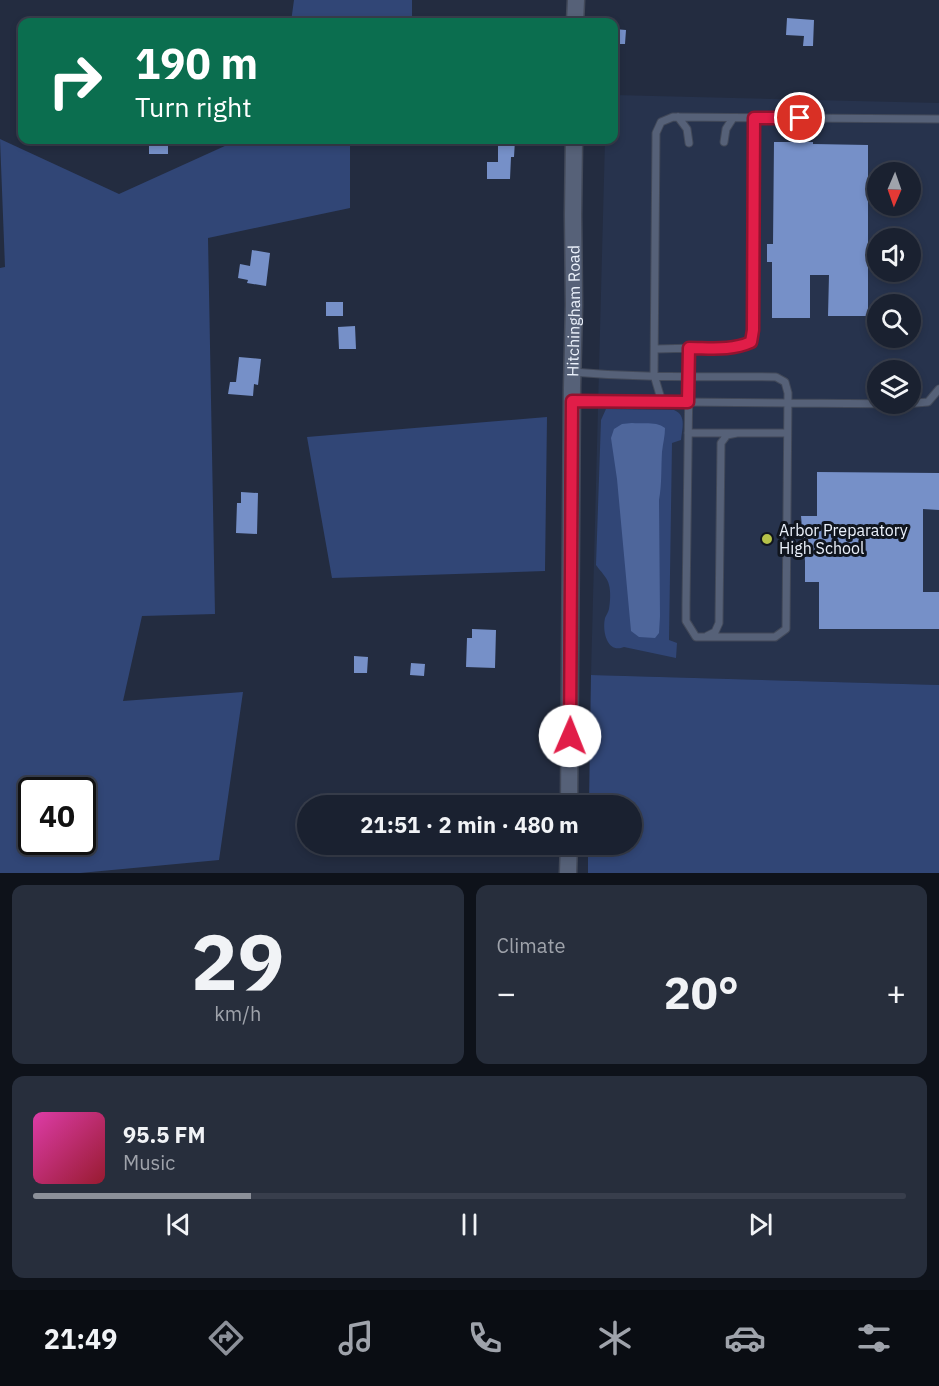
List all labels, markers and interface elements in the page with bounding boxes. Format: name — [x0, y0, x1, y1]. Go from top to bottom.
text: 190 m — [135, 36, 258, 91]
icon: right — [36, 42, 114, 120]
text: Turn right — [135, 89, 252, 124]
pin — [774, 92, 825, 143]
icon: arrive — [783, 101, 816, 134]
north arrow — [867, 162, 921, 216]
map controls — [867, 162, 921, 414]
button: sound — [867, 228, 921, 282]
street label: Hitchingham Road — [562, 245, 584, 377]
button: search — [867, 294, 921, 348]
button: layers — [867, 360, 921, 414]
place label: Arbor Preparatory High School — [779, 520, 908, 558]
marker: Arbor Preparatory High School — [760, 532, 774, 546]
position arrow — [538, 704, 602, 768]
speed limit sign: 40 — [18, 777, 96, 855]
text: 21:51 · 2 min · 480 m — [360, 810, 579, 839]
text: 29 — [191, 910, 285, 1011]
text: Climate — [497, 932, 565, 959]
text: 20° — [664, 963, 739, 1021]
text: − — [497, 971, 516, 1014]
text: + — [886, 971, 906, 1014]
text: km/h — [214, 1000, 261, 1027]
text: 95.5 FM — [123, 1120, 206, 1149]
text: Music — [123, 1149, 175, 1176]
icon: previous — [162, 1208, 195, 1241]
icon: pause — [453, 1208, 486, 1241]
icon: next — [744, 1208, 777, 1241]
icon: directions — [205, 1317, 247, 1359]
icon: music — [335, 1317, 377, 1359]
icon: phone — [464, 1317, 506, 1359]
icon: climate — [594, 1317, 636, 1359]
icon: car — [724, 1317, 766, 1359]
icon: filters — [853, 1317, 895, 1359]
text: 21:49 — [44, 1321, 118, 1356]

